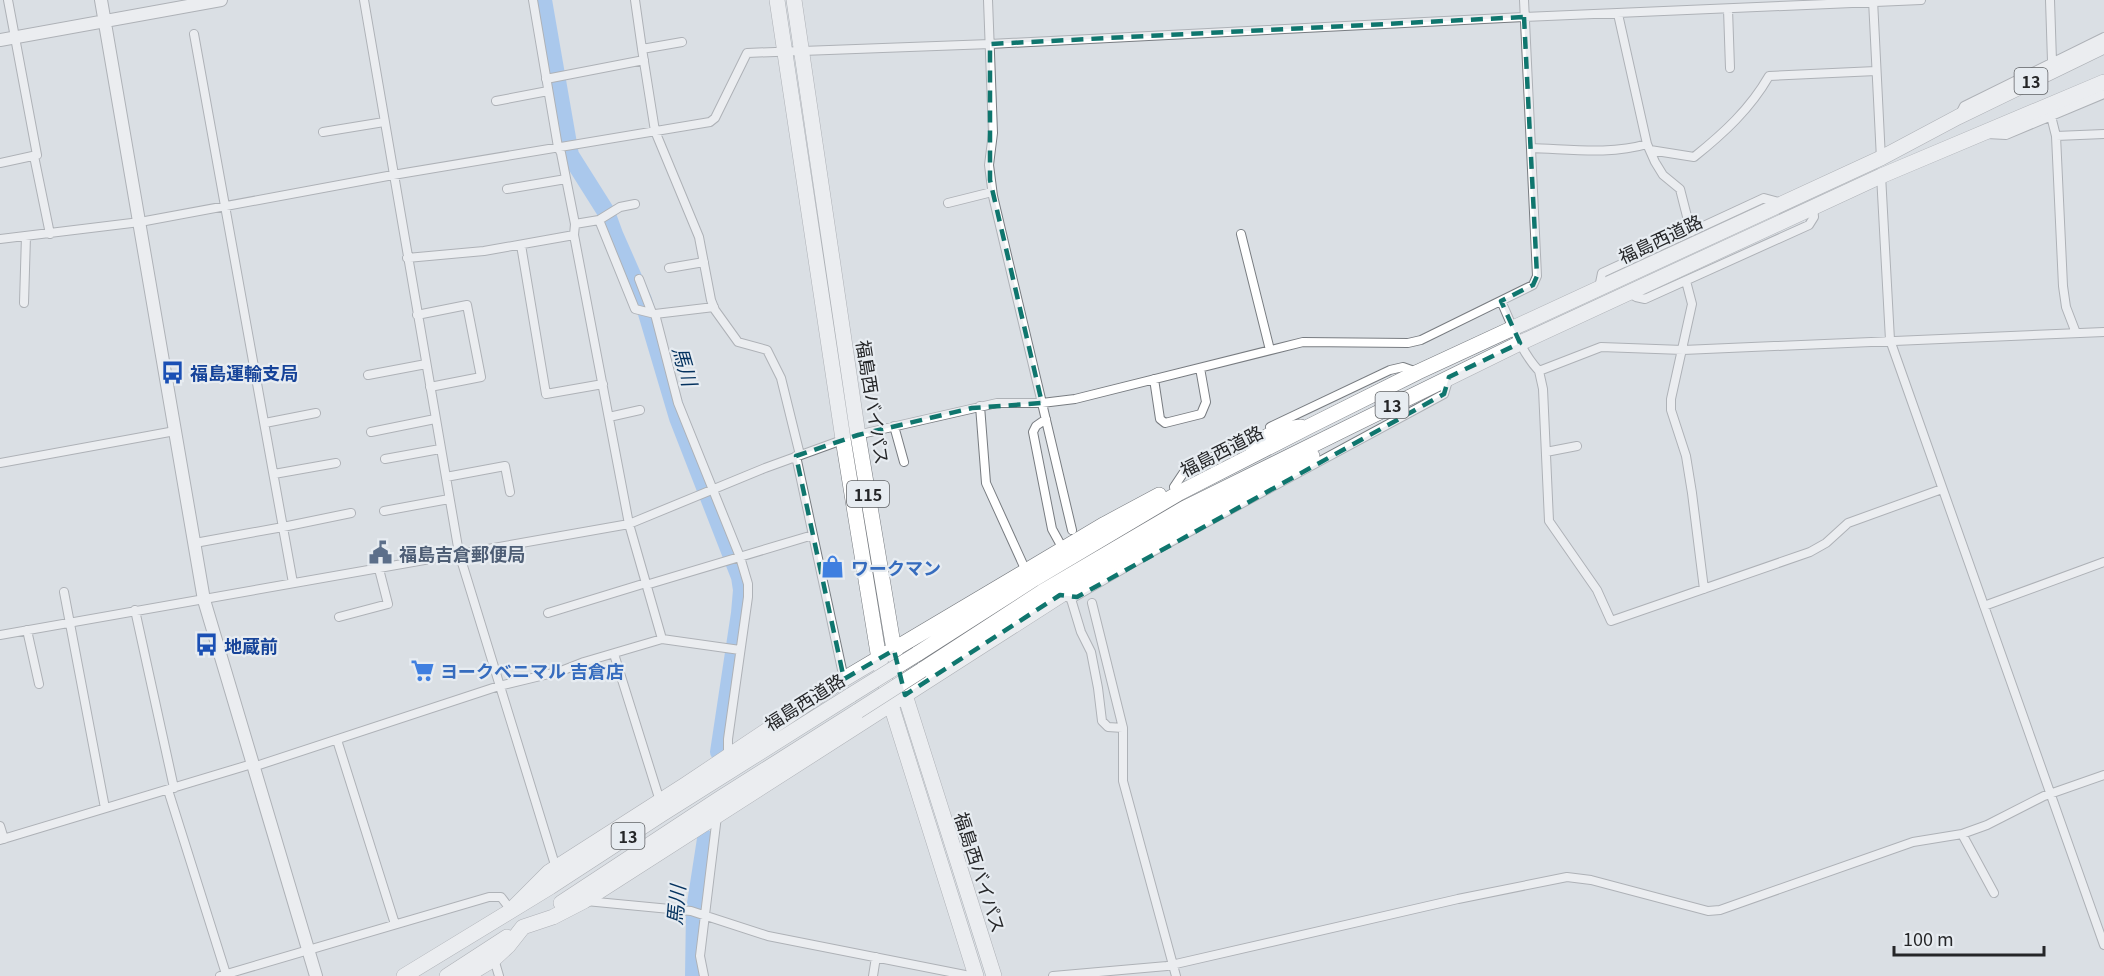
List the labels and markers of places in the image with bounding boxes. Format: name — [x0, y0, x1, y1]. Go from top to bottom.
bus stop icon: 福島運輸支局 — [159, 359, 185, 385]
place label: 福島運輸支局 — [190, 359, 298, 385]
public building icon: 福島吉倉郵便局 — [368, 540, 394, 566]
place label: 福島吉倉郵便局 — [399, 540, 525, 566]
shop icon: ワークマン — [820, 554, 846, 580]
place label: ワークマン — [851, 554, 941, 580]
bus stop icon: 地蔵前 — [193, 632, 219, 658]
place label: 地蔵前 — [224, 632, 278, 658]
supermarket icon: ヨークベニマル 吉倉店 — [409, 657, 435, 683]
place label: ヨークベニマル 吉倉店 — [440, 657, 624, 683]

